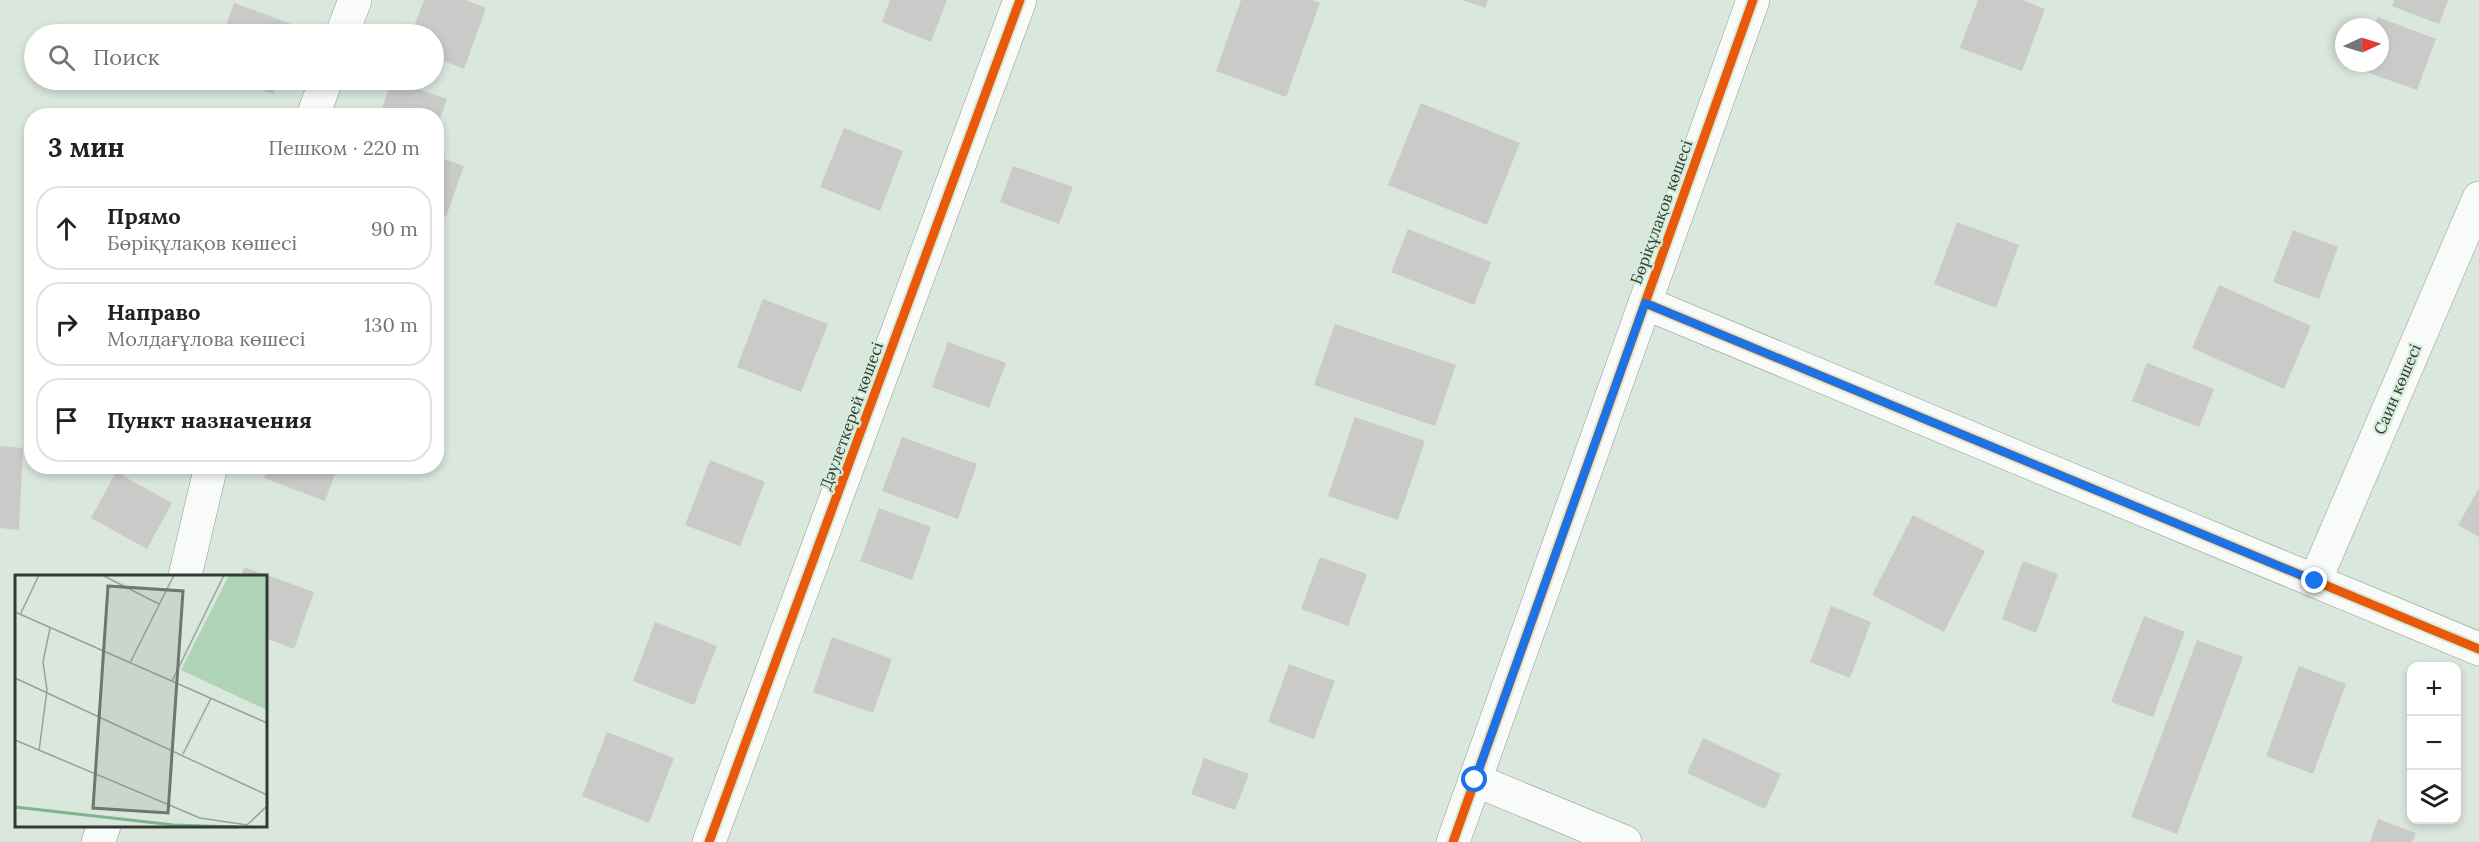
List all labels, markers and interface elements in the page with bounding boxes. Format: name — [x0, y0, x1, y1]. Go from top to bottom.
north arrow — [2335, 18, 2389, 72]
search box — [24, 24, 444, 90]
icon: search — [45, 41, 78, 74]
text: Поиск — [93, 43, 159, 71]
text: 3 мин — [48, 131, 125, 164]
text: Пешком · 220 m — [268, 135, 420, 160]
street label: Бөріқұлақов көшесі — [1626, 137, 1696, 287]
text: Прямо — [107, 202, 181, 230]
icon: ahead — [50, 212, 83, 245]
text: 90 m — [371, 216, 418, 241]
text: Бөріқұлақов көшесі — [107, 230, 297, 255]
text: Направо — [107, 298, 201, 326]
icon: right — [50, 308, 83, 341]
text: 130 m — [364, 312, 418, 337]
text: Молдағұлова көшесі — [107, 326, 305, 351]
street label: Дәулеткерей көшесі — [815, 339, 887, 493]
street label: Саин көшесі — [2369, 341, 2425, 437]
icon: arrive — [50, 404, 83, 437]
text: Пункт назначения — [107, 406, 312, 434]
route end — [2301, 567, 2327, 593]
inset map — [15, 575, 267, 827]
map controls — [2407, 662, 2461, 824]
button: + — [2407, 662, 2461, 716]
button: − — [2407, 716, 2461, 770]
route start — [1461, 766, 1487, 792]
button: layers — [2407, 770, 2461, 824]

